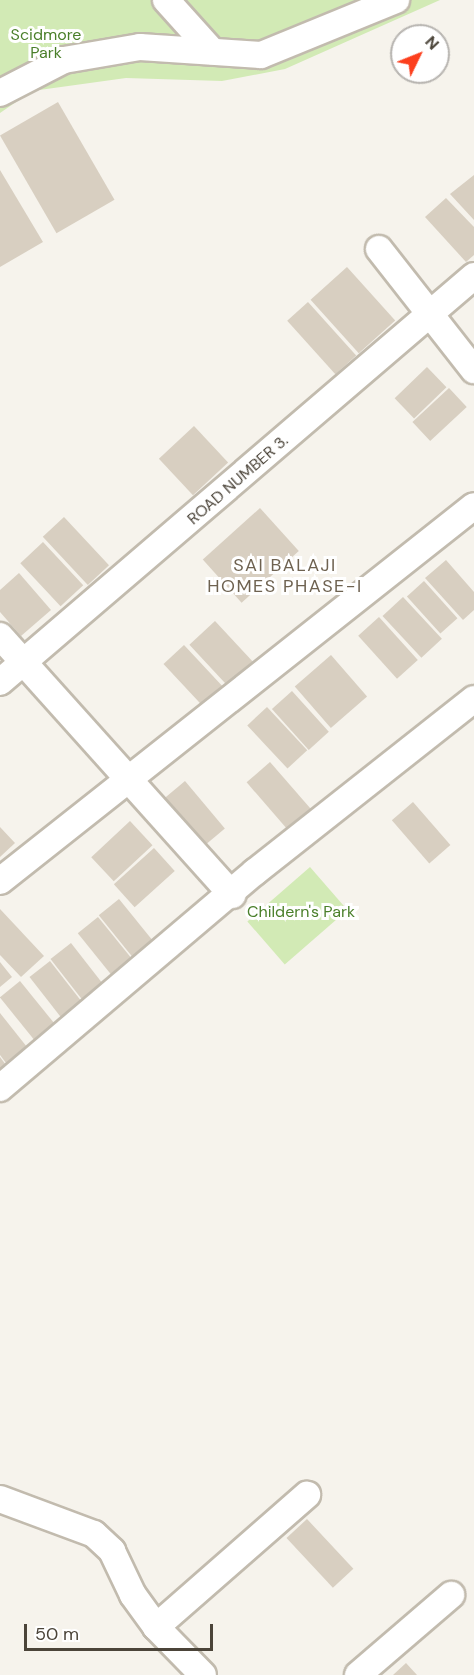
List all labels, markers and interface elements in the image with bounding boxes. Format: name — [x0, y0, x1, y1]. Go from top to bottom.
north arrow — [390, 24, 450, 84]
park label: Scidmore Park — [11, 25, 81, 63]
text: N — [420, 31, 444, 54]
street label: ROAD NUMBER 3. — [184, 431, 292, 529]
district label: SAI BALAJI HOMES PHASE-I — [207, 555, 363, 598]
park label: Childern's Park — [247, 902, 355, 922]
scale bar — [27, 1612, 216, 1650]
text: 50 m — [35, 1622, 79, 1646]

